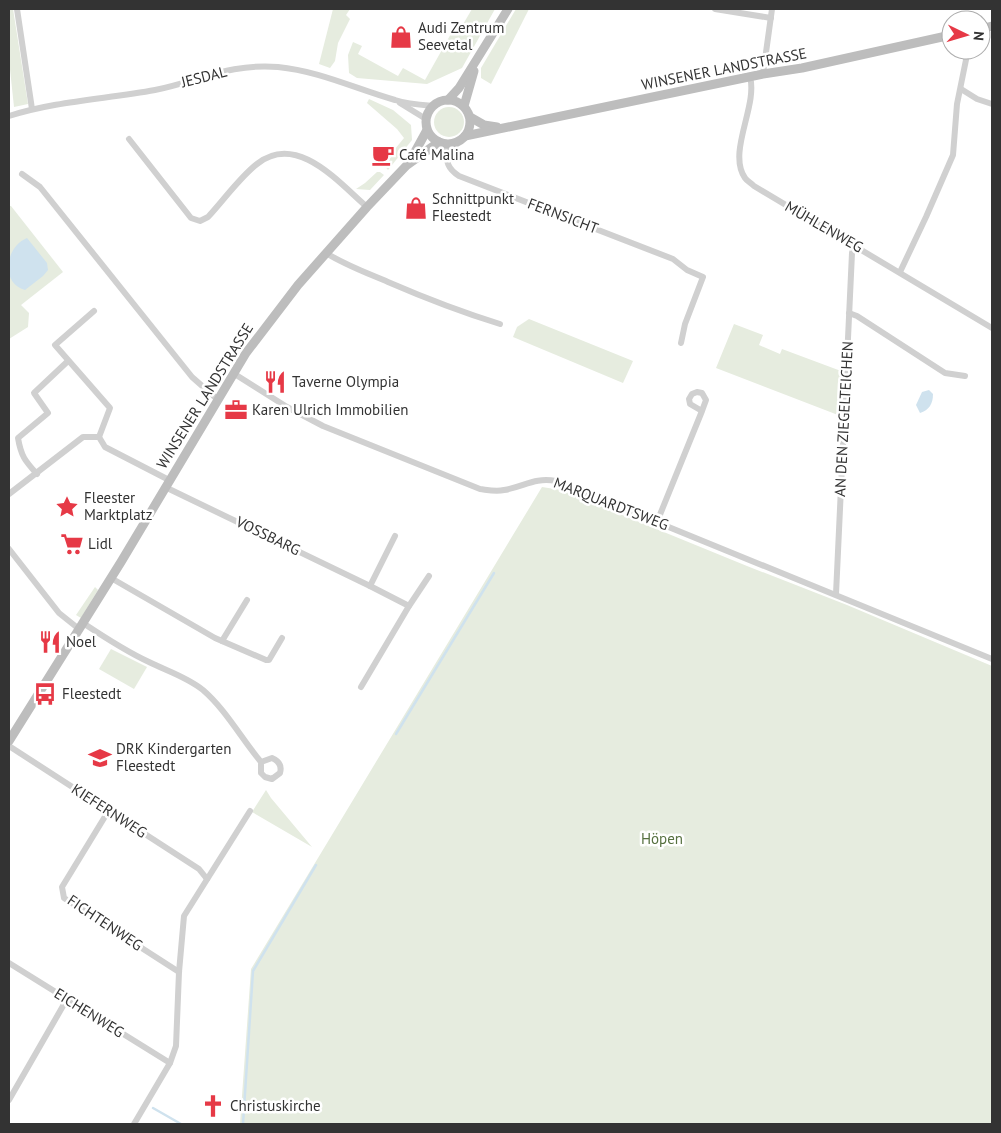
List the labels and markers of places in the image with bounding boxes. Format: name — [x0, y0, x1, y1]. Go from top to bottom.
place label: Audi Zentrum Seevetal — [418, 18, 504, 54]
shop icon: Audi Zentrum Seevetal — [388, 24, 414, 50]
cafe icon: Café Malina — [370, 142, 396, 168]
place label: Café Malina — [399, 145, 474, 164]
place label: Schnittpunkt Fleestedt — [432, 189, 514, 225]
shop icon: Schnittpunkt Fleestedt — [403, 195, 429, 221]
restaurant icon: Taverne Olympia — [262, 369, 288, 395]
place label: Taverne Olympia — [292, 372, 399, 391]
office icon: Karen Ulrich Immobilien — [223, 397, 249, 423]
place label: Karen Ulrich Immobilien — [252, 400, 408, 419]
place label: Fleester Marktplatz — [84, 488, 152, 524]
place icon: Fleester Marktplatz — [54, 494, 80, 520]
supermarket icon: Lidl — [59, 531, 85, 557]
place label: Lidl — [88, 534, 113, 553]
restaurant icon: Noel — [37, 629, 63, 655]
place label: Noel — [66, 632, 97, 651]
bus stop icon: Fleestedt — [32, 681, 58, 707]
place label: Fleestedt — [62, 684, 121, 703]
place label: DRK Kindergarten Fleestedt — [116, 739, 231, 775]
school or university icon: DRK Kindergarten Fleestedt — [87, 745, 113, 771]
church icon: Christuskirche — [200, 1093, 226, 1119]
place label: Christuskirche — [230, 1096, 321, 1115]

